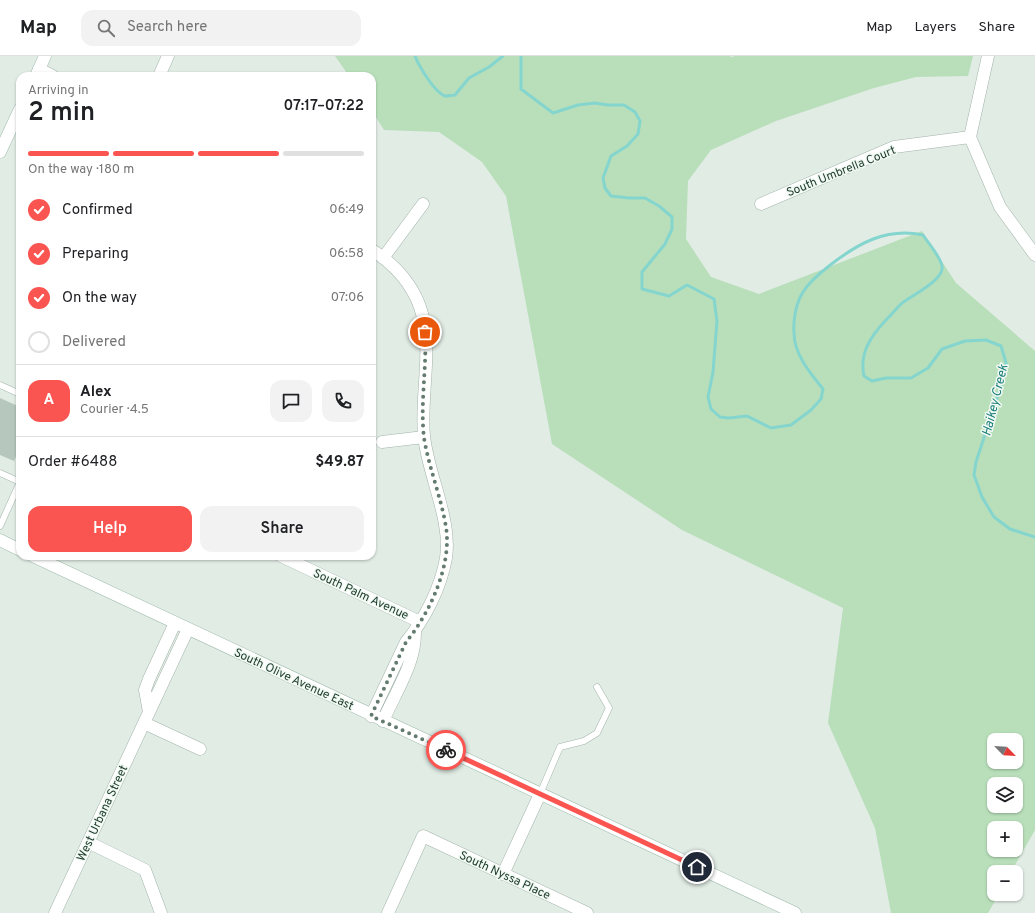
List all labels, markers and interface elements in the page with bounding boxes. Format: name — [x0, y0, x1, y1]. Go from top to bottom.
search box — [81, 10, 361, 46]
text: Map — [20, 16, 57, 40]
icon: search — [95, 17, 117, 39]
text: Search here — [127, 18, 207, 37]
text: Map — [866, 19, 892, 36]
text: Layers — [914, 19, 956, 36]
text: Share — [978, 19, 1015, 36]
text: Arriving in — [28, 83, 89, 99]
text: 2 min — [28, 97, 95, 130]
text: 07:17–07:22 — [283, 97, 364, 116]
street label: South Umbrella Court — [784, 143, 898, 201]
text: On the way · 180 m — [28, 162, 134, 178]
icon: check — [28, 199, 50, 221]
text: Confirmed — [62, 201, 133, 220]
text: 06:49 — [329, 202, 364, 218]
icon: check — [28, 243, 50, 265]
text: Preparing — [62, 245, 129, 264]
text: 06:58 — [329, 246, 364, 262]
icon: check — [28, 287, 50, 309]
text: On the way — [62, 289, 137, 308]
text: 07:06 — [331, 290, 364, 306]
pin — [408, 315, 442, 349]
icon: bag — [414, 321, 436, 343]
text: Delivered — [62, 333, 126, 352]
water label: Haikey Creek — [979, 363, 1013, 438]
button: chat — [270, 380, 312, 422]
button: phone — [322, 380, 364, 422]
text: Alex — [80, 383, 112, 402]
text: A — [44, 391, 54, 410]
text: Courier · 4.5 — [80, 402, 149, 418]
text: Order #6488 — [28, 453, 117, 472]
text: $49.87 — [315, 453, 364, 472]
button: Help — [28, 506, 192, 552]
button: Share — [200, 506, 364, 552]
street label: South Palm Avenue — [310, 566, 411, 624]
street label: South Olive Avenue East — [231, 645, 356, 715]
courier — [426, 730, 466, 770]
north arrow — [987, 733, 1023, 769]
map controls — [987, 733, 1023, 901]
icon: bike — [435, 739, 457, 761]
street label: West Urbana Street — [74, 763, 132, 864]
button: layers — [987, 777, 1023, 813]
button: + — [987, 821, 1023, 857]
street label: South Nyssa Place — [456, 848, 553, 904]
pin — [680, 850, 714, 884]
icon: home — [686, 856, 708, 878]
button: − — [987, 865, 1023, 901]

